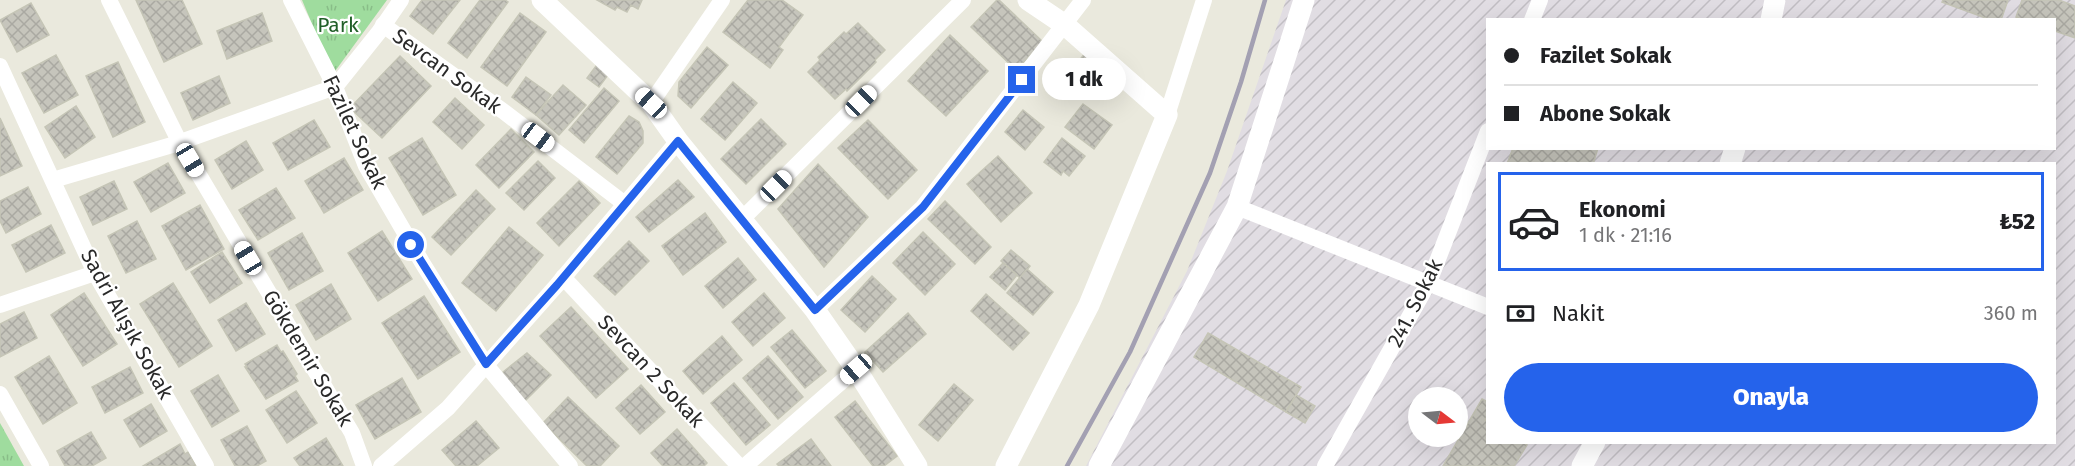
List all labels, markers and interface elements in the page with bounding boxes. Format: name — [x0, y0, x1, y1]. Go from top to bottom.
park label: Park — [317, 12, 359, 38]
street label: Sevcan Sokak — [387, 23, 507, 119]
text: Fazilet Sokak — [1540, 42, 1671, 69]
callout: 1 dk — [1043, 59, 1127, 101]
route end — [1008, 66, 1035, 93]
text: 1 dk — [1065, 67, 1103, 91]
street label: Fazilet Sokak — [317, 71, 393, 193]
car — [842, 82, 880, 120]
car — [632, 84, 670, 122]
text: Abone Sokak — [1540, 100, 1670, 127]
car — [518, 119, 558, 155]
car — [173, 140, 207, 180]
car — [757, 167, 795, 205]
icon: car — [1507, 195, 1561, 249]
text: Ekonomi — [1579, 196, 1666, 223]
text: ₺52 — [1999, 208, 2035, 235]
text: 1 dk · 21:16 — [1579, 223, 1672, 247]
route start — [397, 231, 424, 258]
car — [231, 238, 265, 278]
street label: Sadri Alışık Sokak — [75, 244, 179, 404]
street label: 241. Sokak — [1382, 254, 1448, 352]
street label: Gökdemir Sokak — [257, 285, 359, 431]
icon: cash — [1504, 297, 1537, 330]
text: Nakit — [1552, 300, 1604, 327]
text: 360 m — [1984, 301, 2038, 325]
street label: Sevcan 2 Sokak — [592, 309, 710, 433]
car — [837, 350, 875, 388]
button: Onayla — [1504, 363, 2038, 432]
north arrow — [1408, 387, 1468, 447]
map controls — [1408, 387, 1468, 447]

